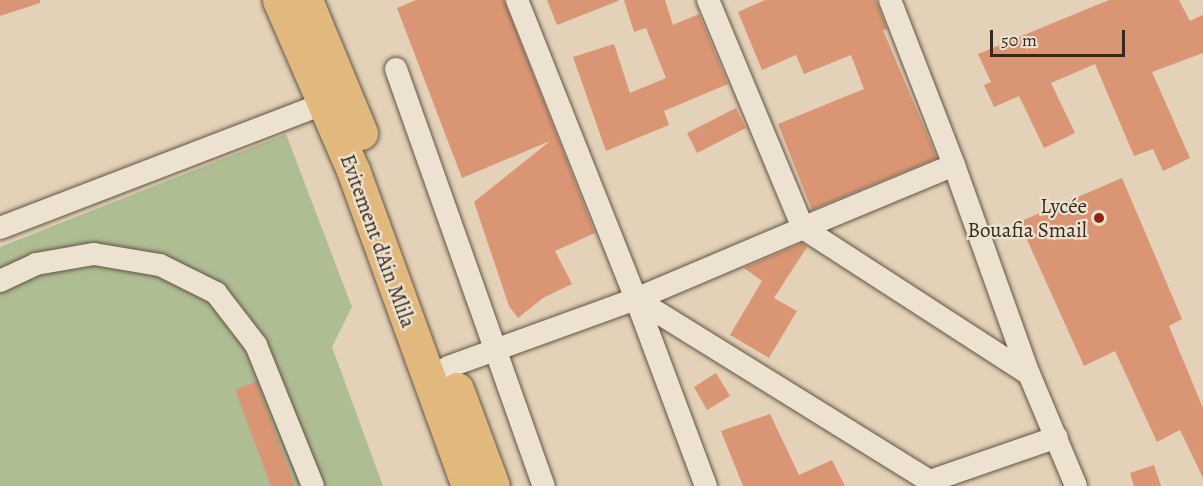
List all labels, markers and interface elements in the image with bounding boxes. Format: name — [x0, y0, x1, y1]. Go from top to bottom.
scale bar — [993, 18, 1128, 56]
text: 50 m — [1001, 28, 1037, 52]
street label: Evitement d'Ain Mlila — [335, 151, 421, 331]
place label: Lycée Bouafia Smail — [968, 193, 1087, 243]
marker: Lycée Bouafia Smail — [1092, 211, 1106, 225]

